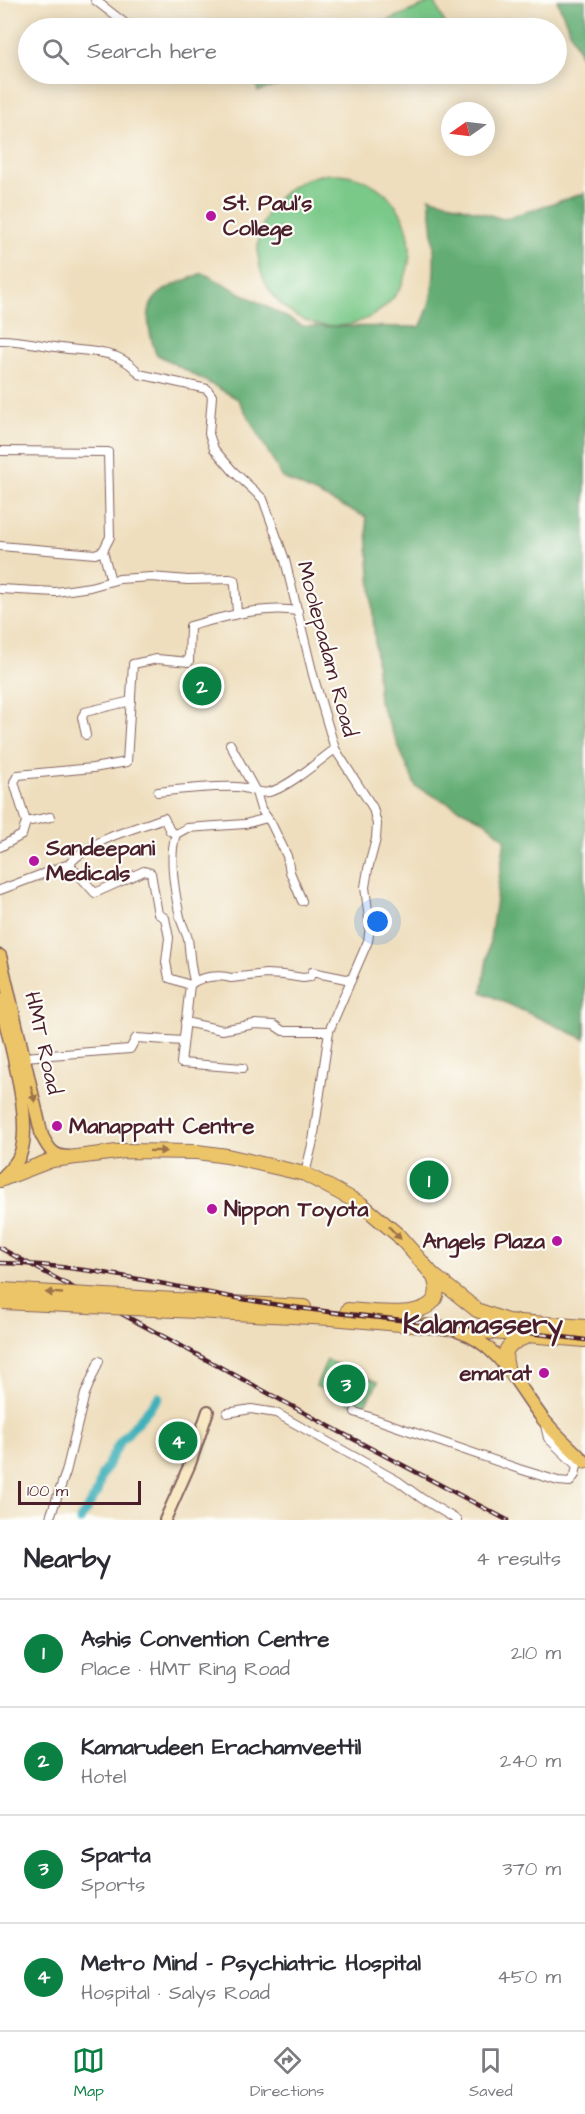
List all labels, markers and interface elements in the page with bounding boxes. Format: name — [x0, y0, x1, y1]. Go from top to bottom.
search box — [18, 18, 567, 84]
icon: search — [39, 35, 72, 68]
text: Search here — [87, 36, 217, 67]
north arrow — [441, 102, 495, 156]
place label: St. Paul's College — [222, 188, 312, 245]
marker: St. Paul's College — [204, 209, 218, 223]
street label: Moolepadam Road — [289, 558, 365, 740]
pin: 2 — [182, 664, 222, 708]
place label: Sandeepani Medicals — [45, 833, 156, 889]
marker: Sandeepani Medicals — [27, 854, 41, 868]
your location — [363, 907, 392, 936]
street label: HMT Road — [16, 989, 70, 1097]
one-way arrow — [29, 1085, 39, 1104]
place label: Manappatt Centre — [69, 1111, 254, 1142]
marker: Manappatt Centre — [50, 1119, 64, 1133]
one-way arrow — [148, 1146, 167, 1156]
pin: 1 — [410, 1158, 448, 1202]
place label: Nippon Toyota — [224, 1194, 369, 1227]
marker: Nippon Toyota — [205, 1202, 219, 1216]
one-way arrow — [388, 1226, 402, 1241]
place label: Angels Plaza — [423, 1226, 546, 1258]
marker: Angels Plaza — [550, 1234, 564, 1248]
one-way arrow — [44, 1288, 63, 1297]
district label: Kalamassery — [403, 1305, 564, 1347]
place label: emarat — [460, 1358, 533, 1389]
pin: 3 — [326, 1362, 366, 1406]
marker: emarat — [537, 1366, 551, 1380]
pin: 4 — [158, 1418, 198, 1464]
scale bar — [18, 1478, 141, 1506]
text: 100 m — [27, 1480, 68, 1502]
text: Nearby — [24, 1541, 111, 1577]
text: 4 results — [476, 1545, 561, 1573]
text: Ashis Convention Centre — [81, 1624, 329, 1655]
text: 1 — [42, 1639, 45, 1667]
text: 210 m — [511, 1639, 561, 1667]
text: Place · HMT Ring Road — [81, 1655, 290, 1683]
text: Kamarudeen Erachamveettil — [81, 1732, 361, 1763]
text: 2 — [38, 1747, 49, 1775]
text: 240 m — [500, 1747, 561, 1775]
text: Hotel — [81, 1763, 126, 1791]
text: Sparta — [81, 1840, 151, 1871]
text: 3 — [38, 1855, 49, 1883]
text: 370 m — [502, 1855, 561, 1883]
text: Sports — [81, 1871, 145, 1899]
text: Metro Mind - Psychiatric Hospital — [81, 1948, 421, 1979]
text: 4 — [37, 1963, 50, 1991]
text: 450 m — [497, 1963, 561, 1991]
text: Hospital · Salys Road — [81, 1979, 270, 2007]
tab: Map — [72, 2044, 105, 2102]
tab: Directions — [250, 2044, 324, 2102]
tab: Saved — [469, 2044, 513, 2102]

